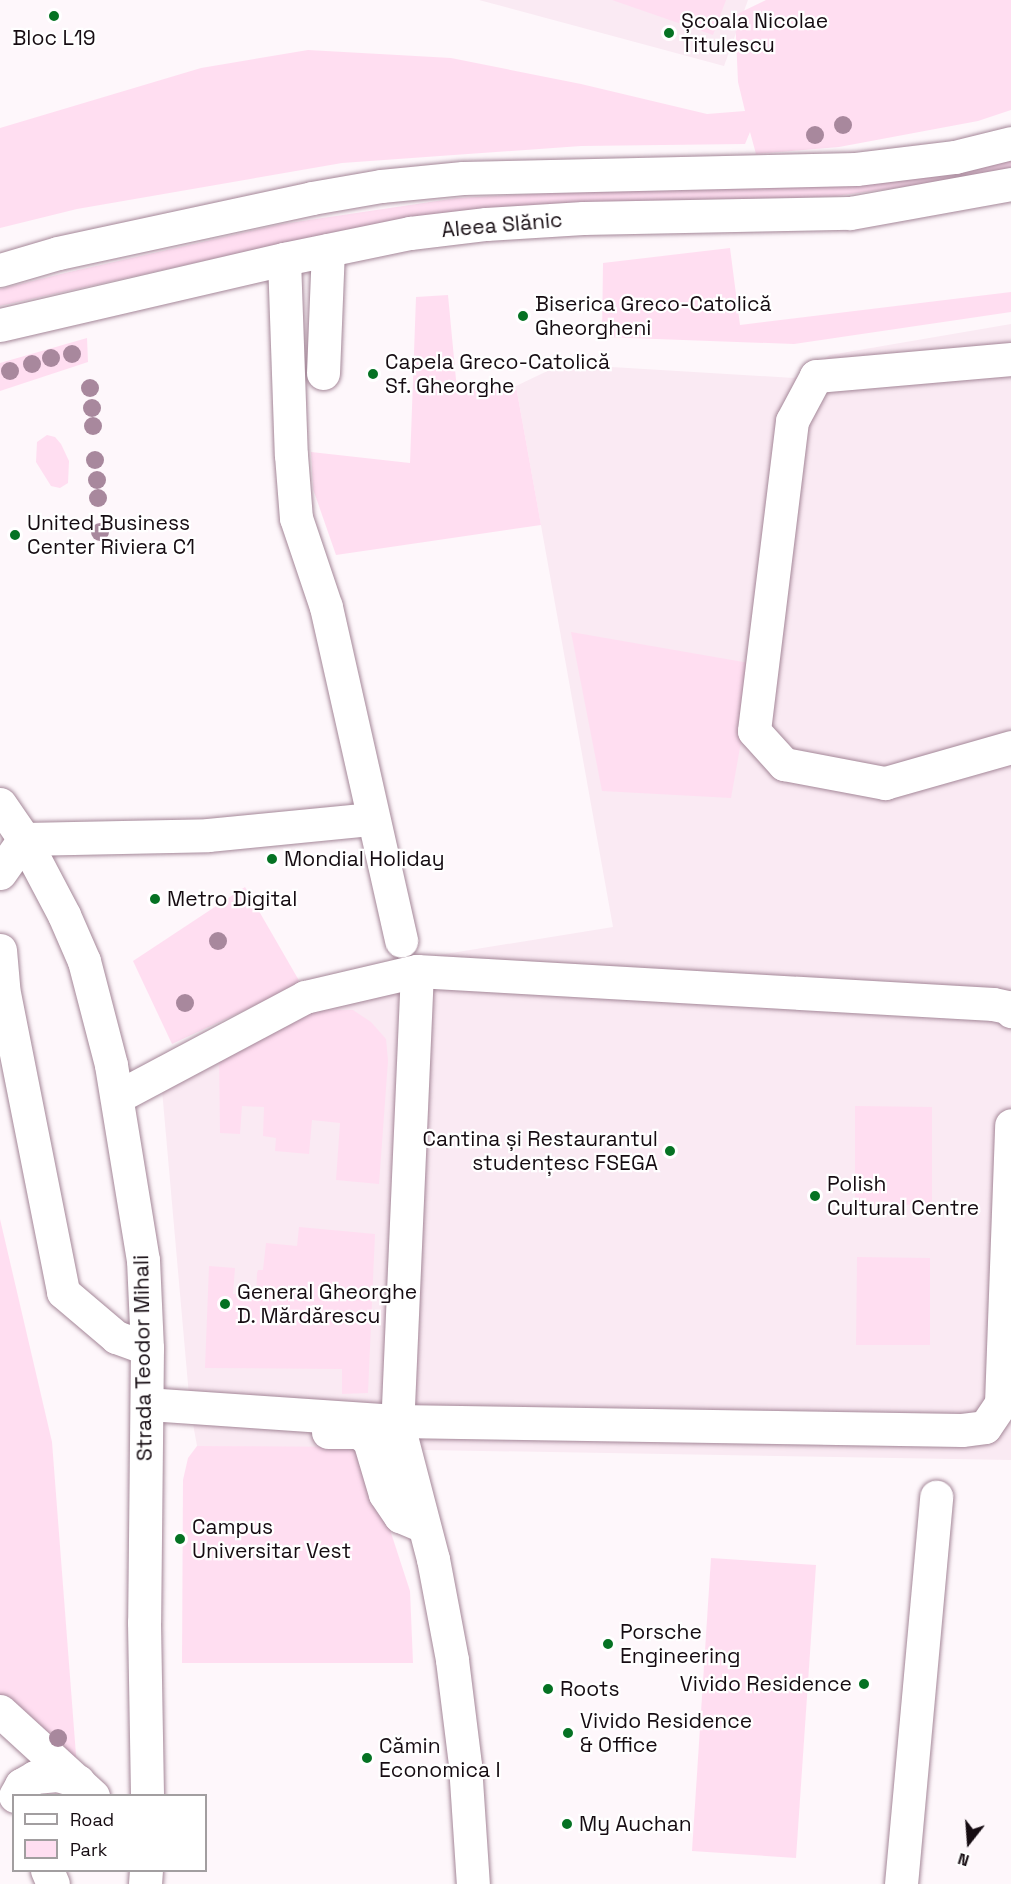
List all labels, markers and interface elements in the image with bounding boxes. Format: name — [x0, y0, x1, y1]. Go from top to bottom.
place label: Școala Nicolae Titulescu — [681, 8, 828, 58]
marker: Bloc L19 — [47, 9, 61, 23]
place label: Bloc L19 — [12, 25, 96, 51]
marker: Școala Nicolae Titulescu — [662, 26, 676, 40]
street label: Aleea Slănic — [440, 207, 564, 243]
place label: Biserica Greco-Catolică Gheorgheni — [535, 291, 772, 341]
marker: Biserica Greco-Catolică Gheorgheni — [516, 309, 530, 323]
place label: Capela Greco-Catolică Sf. Gheorghe — [385, 349, 610, 399]
marker: Capela Greco-Catolică Sf. Gheorghe — [366, 367, 380, 381]
place label: United Business Center Riviera C1 — [27, 510, 195, 560]
marker: United Business Center Riviera C1 — [8, 528, 22, 542]
place label: Mondial Holiday — [284, 846, 445, 872]
marker: Mondial Holiday — [265, 852, 279, 866]
place label: Metro Digital — [167, 886, 297, 912]
marker: Metro Digital — [148, 892, 162, 906]
place label: Cantina și Restaurantul studențesc FSEGA — [422, 1126, 658, 1176]
marker: Cantina și Restaurantul studențesc FSEGA — [663, 1144, 677, 1158]
place label: Polish Cultural Centre — [827, 1171, 979, 1221]
marker: Polish Cultural Centre — [808, 1189, 822, 1203]
street label: Strada Teodor Mihali — [129, 1254, 157, 1462]
place label: General Gheorghe D. Mărdărescu — [237, 1279, 417, 1329]
marker: General Gheorghe D. Mărdărescu — [218, 1297, 232, 1311]
place label: Campus Universitar Vest — [192, 1514, 351, 1564]
marker: Campus Universitar Vest — [173, 1532, 187, 1546]
place label: Porsche Engineering — [620, 1619, 740, 1669]
marker: Porsche Engineering — [601, 1637, 615, 1651]
place label: Vivido Residence — [680, 1671, 852, 1697]
place label: Roots — [560, 1676, 620, 1702]
marker: Vivido Residence — [857, 1677, 871, 1691]
marker: Roots — [541, 1682, 555, 1696]
place label: Vivido Residence & Office — [580, 1708, 752, 1758]
marker: Vivido Residence & Office — [561, 1726, 575, 1740]
place label: Cămin Economica I — [379, 1733, 501, 1783]
marker: Cămin Economica I — [360, 1751, 374, 1765]
legend — [12, 1794, 207, 1872]
text: Road — [70, 1808, 114, 1831]
place label: My Auchan — [579, 1811, 692, 1837]
north arrow — [939, 1812, 999, 1872]
marker: My Auchan — [560, 1817, 574, 1831]
text: Park — [70, 1838, 107, 1861]
text: N — [955, 1848, 972, 1871]

